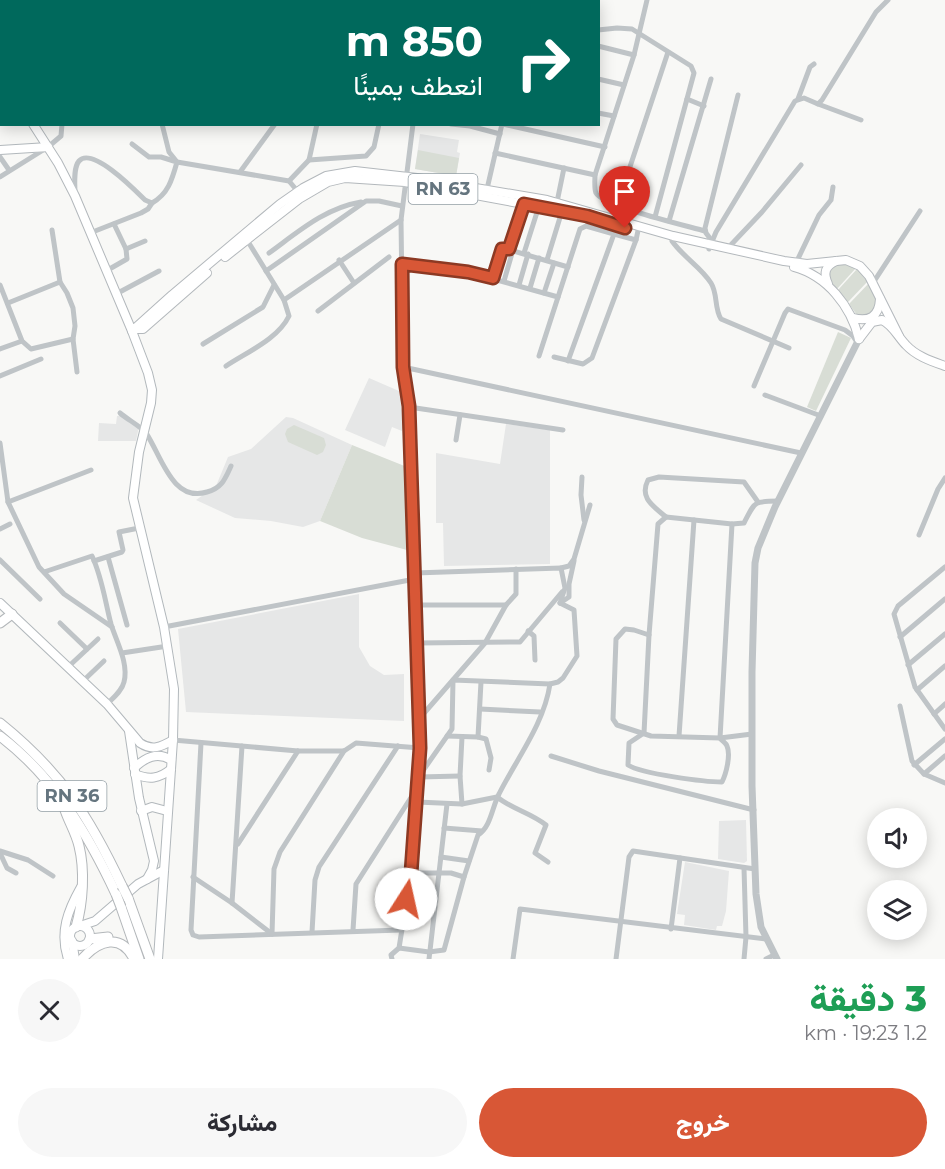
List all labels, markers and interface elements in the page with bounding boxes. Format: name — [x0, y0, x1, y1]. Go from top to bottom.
text: 850 m — [346, 15, 483, 67]
icon: right — [504, 24, 582, 102]
text: انعطف يمينًا — [353, 69, 483, 102]
pin — [599, 166, 650, 228]
road number: RN 63 — [408, 174, 478, 204]
icon: arrive — [608, 175, 641, 208]
road number: RN 36 — [38, 781, 106, 811]
map controls — [867, 808, 927, 940]
button: sound — [867, 808, 927, 868]
position arrow — [374, 867, 438, 931]
button: layers — [867, 880, 927, 940]
text: 3 دقيقة — [810, 976, 927, 1020]
button: close — [18, 979, 81, 1042]
text: 1.2 km · 19:23 — [804, 1021, 927, 1045]
button: مشاركة — [18, 1088, 467, 1157]
button: خروج — [479, 1088, 927, 1157]

